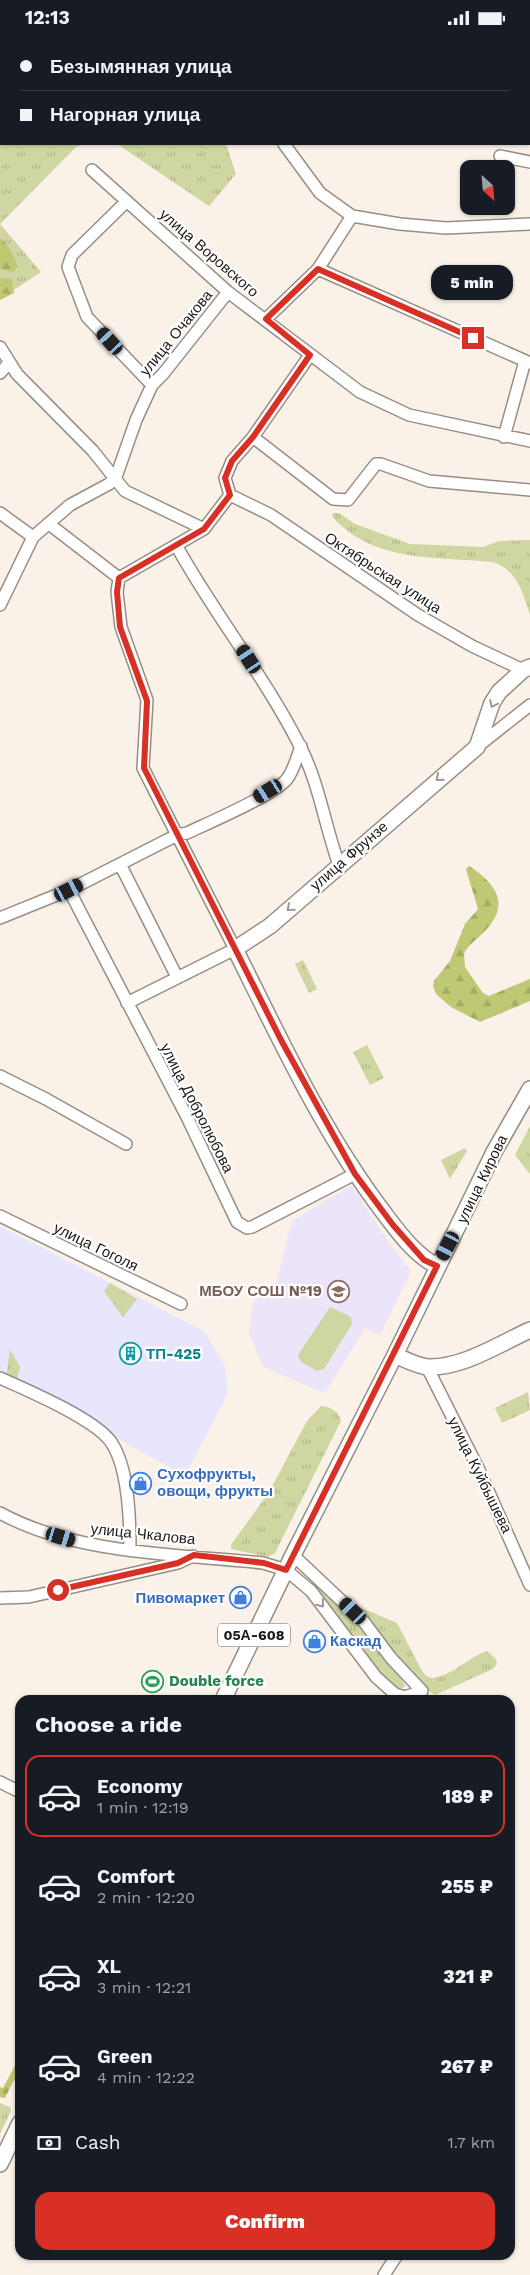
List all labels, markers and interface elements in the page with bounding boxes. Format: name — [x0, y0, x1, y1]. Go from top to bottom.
text: 12:13 — [25, 6, 70, 29]
text: Безымянная улица — [50, 55, 232, 78]
text: Нагорная улица — [50, 103, 200, 126]
north arrow — [460, 160, 515, 215]
map controls — [460, 160, 515, 215]
street label: улица Воровского — [156, 205, 262, 301]
callout: 5 min — [432, 265, 514, 301]
text: 5 min — [450, 273, 494, 292]
street label: улица Очакова — [136, 286, 217, 380]
car — [94, 325, 125, 357]
route end — [462, 327, 484, 349]
street label: Октябрьская улица — [321, 529, 445, 618]
car — [234, 642, 263, 676]
one-way arrow — [488, 699, 499, 708]
one-way arrow — [436, 773, 445, 781]
car — [251, 777, 284, 805]
street label: улица Фрунзе — [307, 817, 391, 895]
car — [52, 877, 85, 903]
one-way arrow — [287, 902, 296, 911]
street label: улица Добролюбова — [157, 1040, 238, 1176]
street label: улица Кирова — [453, 1131, 511, 1226]
street label: улица Гоголя — [51, 1219, 141, 1275]
car — [434, 1229, 461, 1263]
school or university icon: МБОУ СОШ №19 — [326, 1279, 350, 1303]
place label: МБОУ СОШ №19 — [199, 1282, 322, 1300]
building icon: ТП-425 — [118, 1342, 142, 1366]
place label: ТП-425 — [146, 1345, 201, 1363]
street label: улица Куйбышева — [444, 1414, 516, 1537]
place label: Сухофрукты, овощи, фрукты — [157, 1465, 273, 1500]
shop icon: Сухофрукты, овощи, фрукты — [129, 1471, 153, 1495]
street label: улица Чкалова — [90, 1520, 197, 1549]
car — [44, 1525, 77, 1549]
route start — [47, 1579, 69, 1601]
shop icon: Пивомаркет — [229, 1586, 253, 1610]
place label: Пивомаркет — [136, 1589, 225, 1607]
car — [337, 1595, 368, 1627]
one-way arrow — [315, 1598, 323, 1607]
road number: 05А-608 — [218, 1623, 290, 1647]
shop icon: Каскад — [302, 1629, 326, 1653]
place label: Каскад — [330, 1632, 382, 1650]
sports icon: Double force — [141, 1669, 165, 1693]
place label: Double force — [169, 1672, 264, 1690]
text: Choose a ride — [35, 1712, 182, 1737]
icon: car — [37, 1774, 82, 1819]
text: Economy — [97, 1775, 182, 1798]
text: 189 ₽ — [442, 1785, 493, 1808]
text: 1 min · 12:19 — [97, 1798, 189, 1817]
icon: car — [37, 1864, 82, 1909]
text: Comfort — [97, 1865, 175, 1888]
text: 255 ₽ — [441, 1875, 493, 1898]
text: 2 min · 12:20 — [97, 1888, 195, 1907]
icon: car — [37, 1954, 82, 1999]
text: XL — [97, 1955, 121, 1978]
text: 321 ₽ — [443, 1965, 493, 1988]
text: 3 min · 12:21 — [97, 1978, 191, 1997]
icon: car — [37, 2044, 82, 2089]
text: Green — [97, 2045, 153, 2068]
text: 267 ₽ — [440, 2055, 493, 2078]
text: 4 min · 12:22 — [97, 2068, 195, 2087]
icon: cash — [35, 2129, 63, 2157]
text: Cash — [75, 2131, 121, 2154]
text: 1.7 km — [448, 2133, 495, 2152]
button: Confirm — [35, 2192, 495, 2250]

